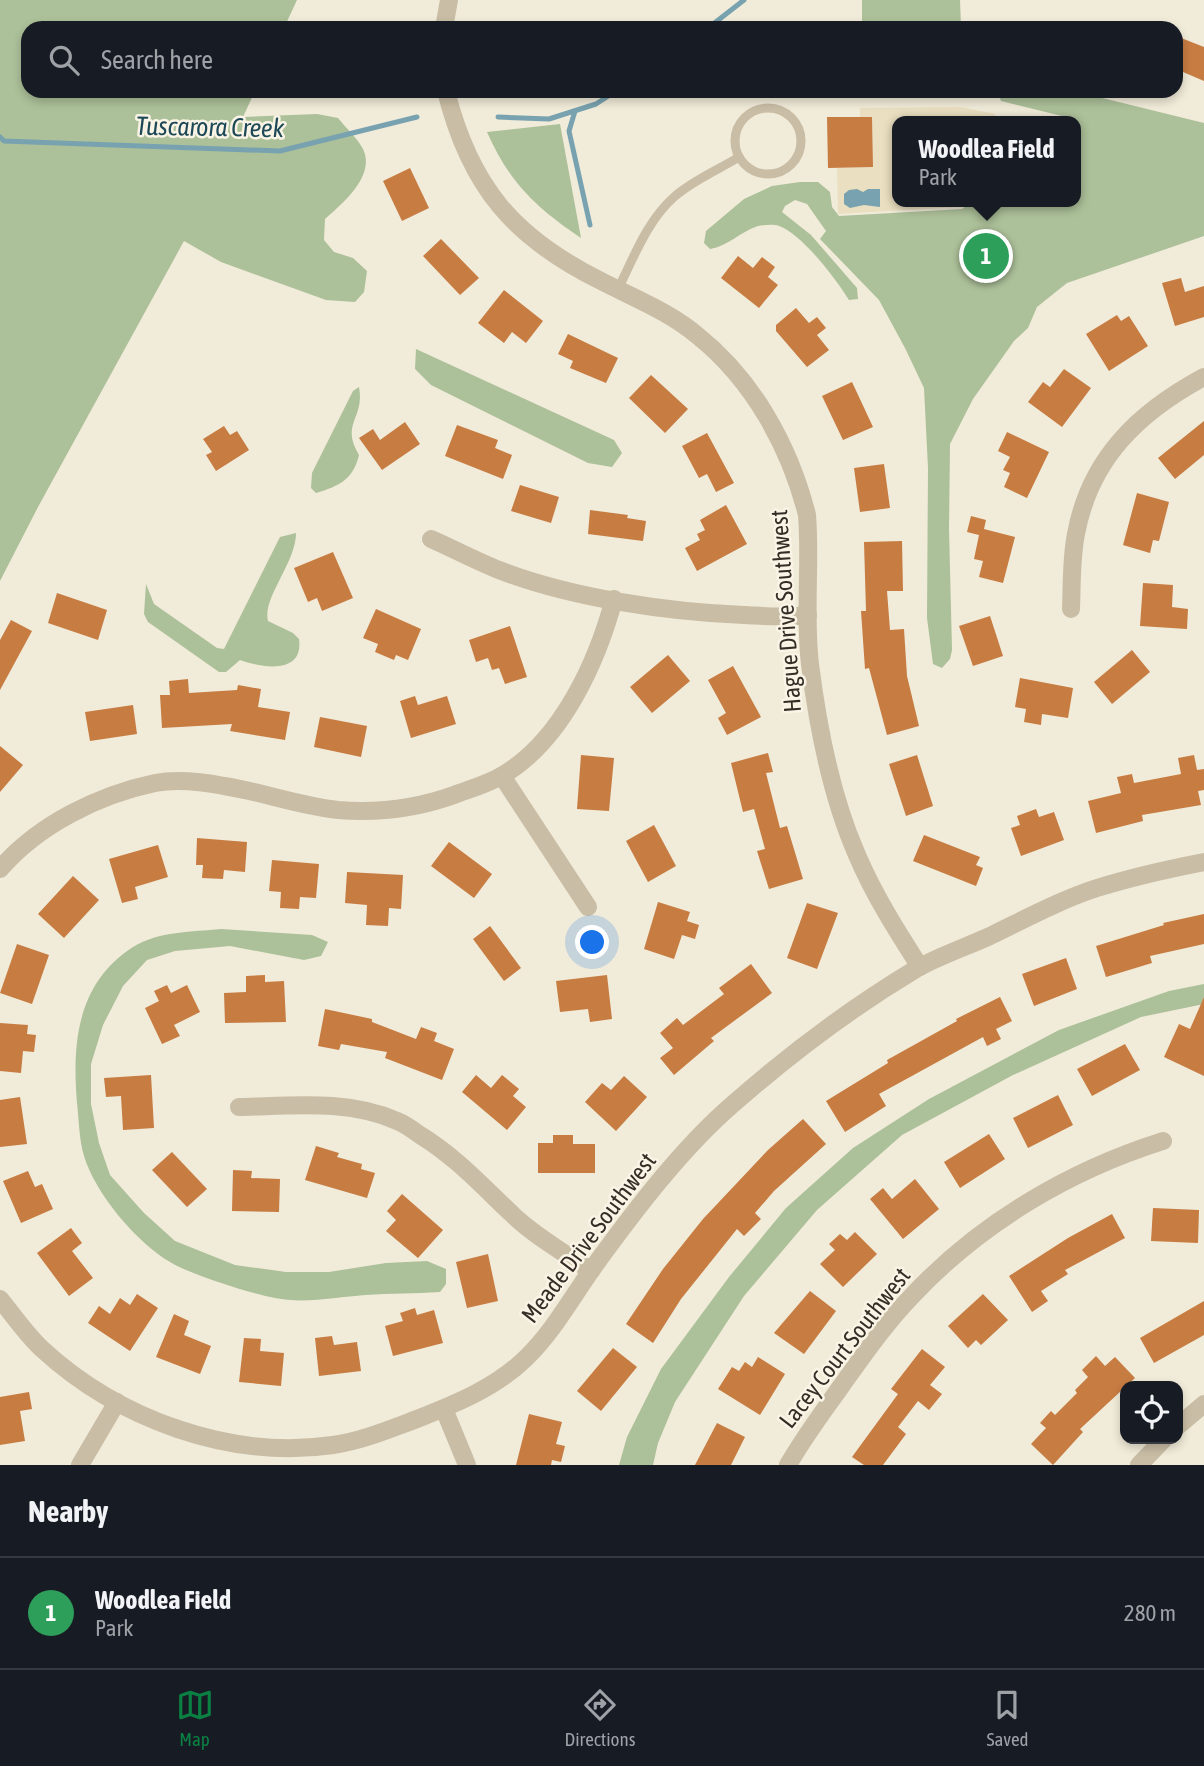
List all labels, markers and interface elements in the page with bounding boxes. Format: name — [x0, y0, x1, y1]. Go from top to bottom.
search box — [21, 21, 1183, 98]
icon: search — [45, 41, 83, 79]
text: Search here — [101, 45, 213, 75]
water label: Tuscarora Creek — [136, 111, 285, 143]
popup — [892, 116, 1081, 207]
text: Woodlea Field — [918, 134, 1055, 164]
text: Park — [918, 164, 957, 190]
pin: 1 — [963, 230, 1009, 282]
street label: Hague Drive Southwest — [765, 509, 806, 713]
your location — [575, 925, 609, 959]
street label: Meade Drive Southwest — [516, 1147, 661, 1328]
street label: Lacey Court Southwest — [774, 1262, 916, 1433]
map controls — [1120, 1381, 1183, 1444]
button: locate — [1120, 1381, 1183, 1444]
text: Nearby — [28, 1494, 108, 1528]
text: Woodlea Field — [95, 1585, 231, 1615]
text: 1 — [46, 1600, 56, 1626]
text: 280 m — [1124, 1600, 1176, 1626]
text: Park — [95, 1615, 133, 1641]
tab: Map — [176, 1686, 214, 1750]
tab: Directions — [565, 1686, 635, 1750]
tab: Saved — [986, 1686, 1028, 1750]

